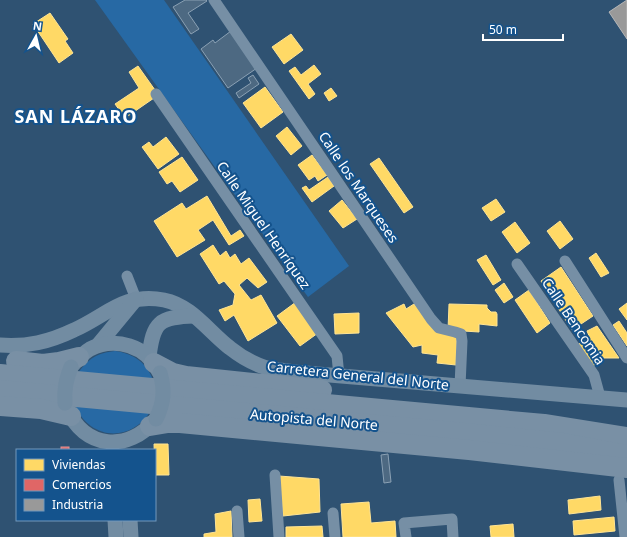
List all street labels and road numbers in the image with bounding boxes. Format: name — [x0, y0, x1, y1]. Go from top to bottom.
street label: Calle los Marqueses — [315, 128, 403, 247]
street label: Calle Miguel Henríquez — [213, 157, 316, 293]
street label: Calle Bencomia — [538, 274, 610, 368]
street label: Carretera General del Norte — [266, 356, 450, 394]
street label: Autopista del Norte — [249, 404, 379, 434]

